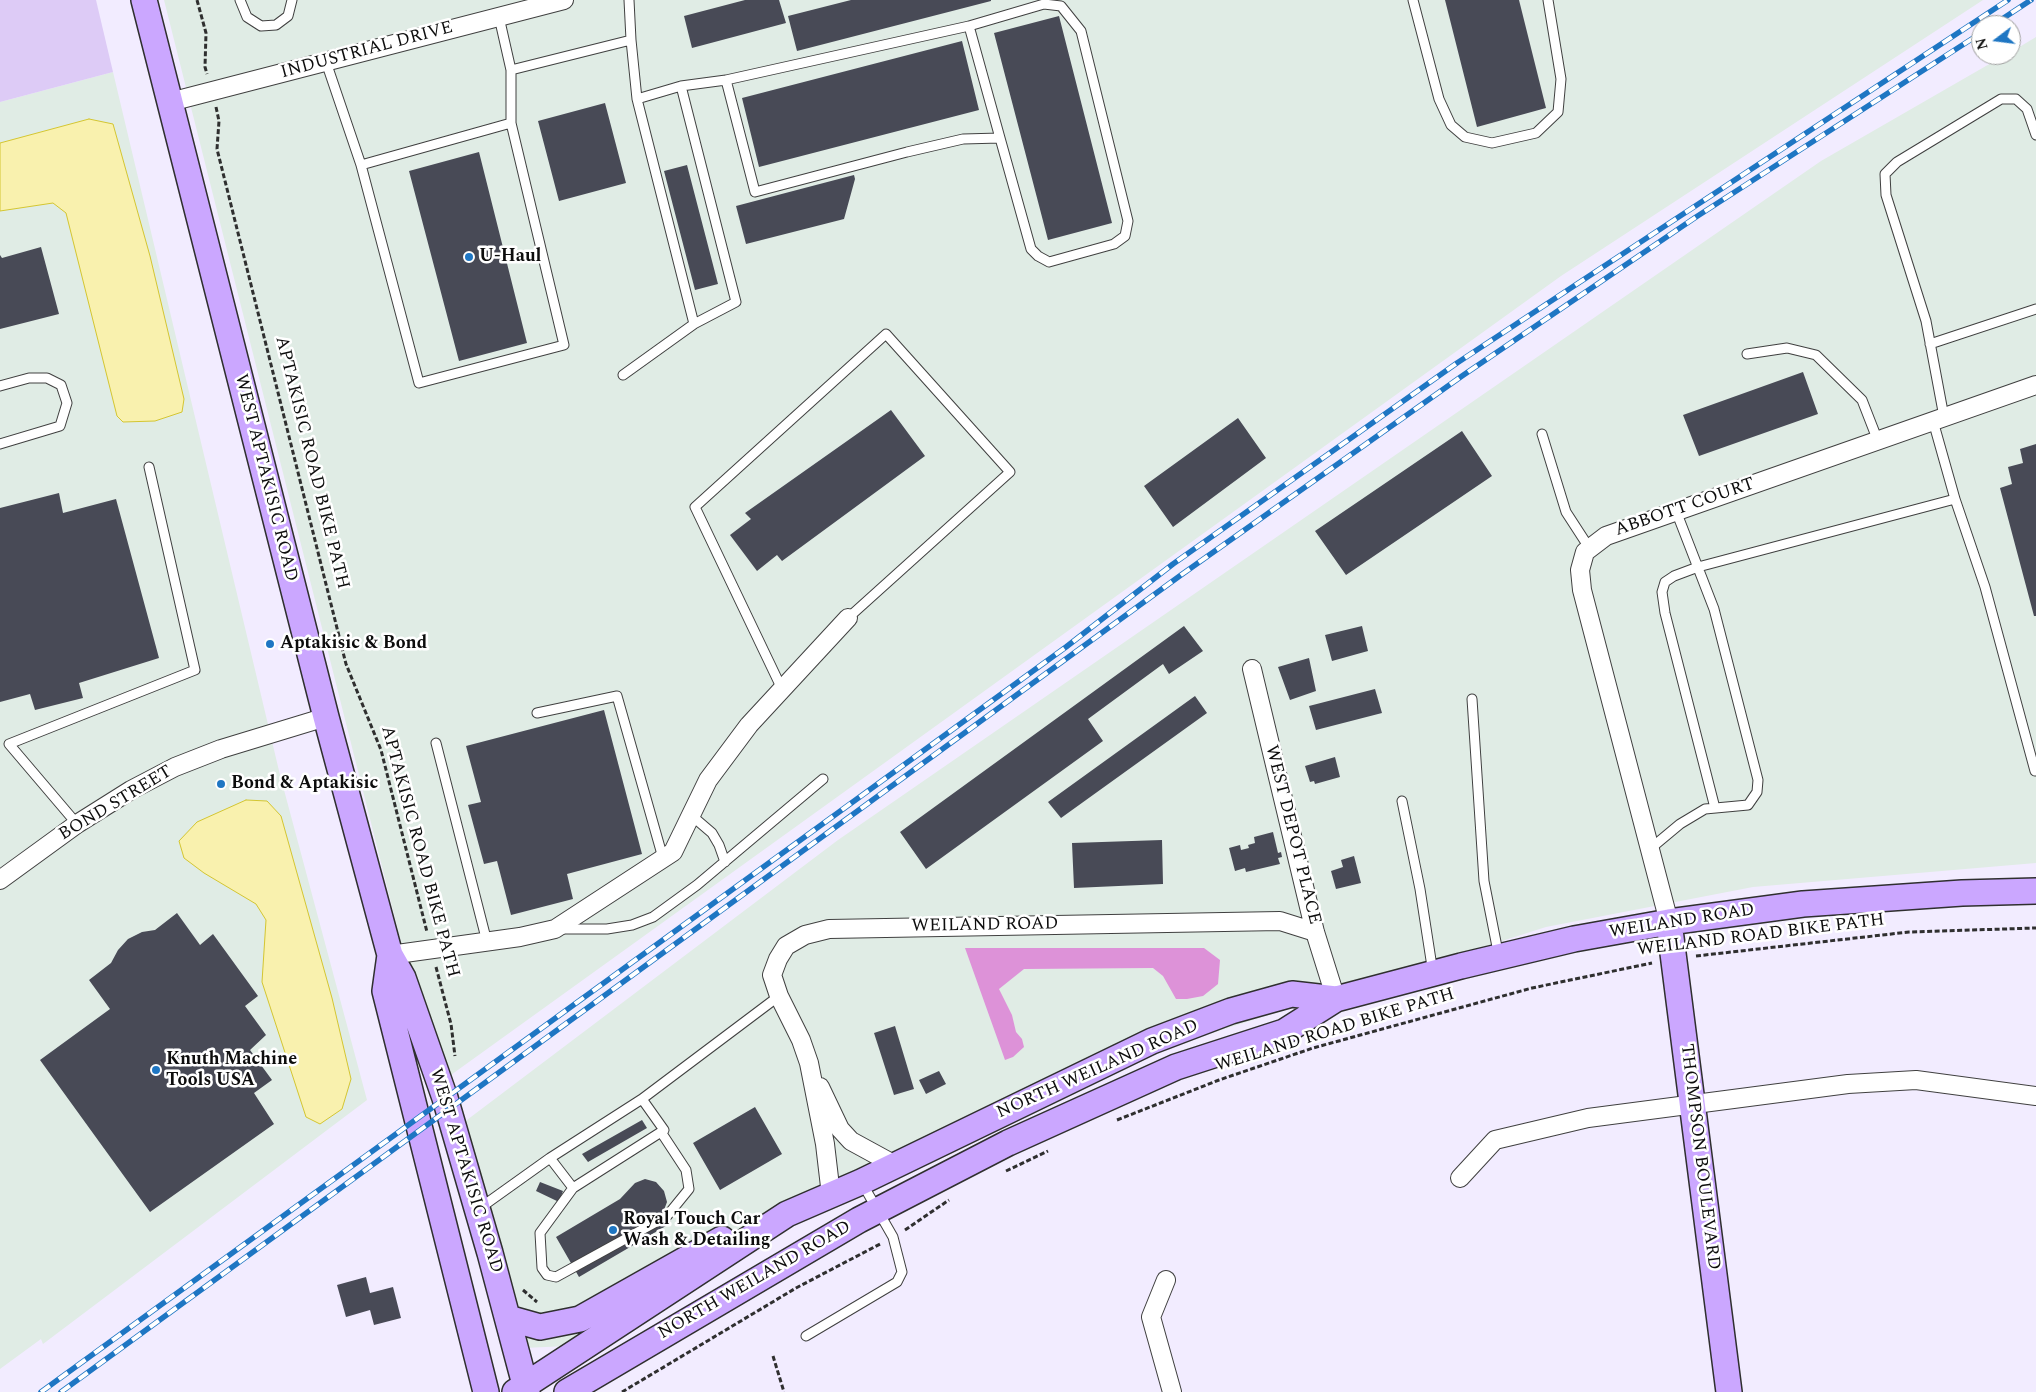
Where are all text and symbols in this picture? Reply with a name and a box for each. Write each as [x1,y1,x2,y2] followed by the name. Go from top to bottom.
[1971,15,2021,65] north arrow
[278,18,456,84] street label: INDUSTRIAL DRIVE
[1970,36,1994,52] text: N
[479,246,541,268] place label: U-Haul
[463,251,475,263] marker: U-Haul
[269,334,353,592] street label: APTAKISIC ROAD BIKE PATH
[229,372,301,584] street label: WEST APTAKISIC ROAD
[1612,474,1758,542] street label: ABBOTT COURT
[280,633,427,655] place label: Aptakisic & Bond
[264,638,276,650] marker: Aptakisic & Bond
[375,724,463,980] street label: APTAKISIC ROAD BIKE PATH
[1259,743,1325,927] street label: WEST DEPOT PLACE
[55,762,177,846] street label: BOND STREET
[231,773,378,795] place label: Bond & Aptakisic
[215,778,227,790] marker: Bond & Aptakisic
[1608,900,1756,944] street label: WEILAND ROAD
[1636,910,1886,962] street label: WEILAND ROAD BIKE PATH
[911,914,1059,938] street label: WEILAND ROAD
[1213,984,1457,1078] street label: WEILAND ROAD BIKE PATH
[994,1016,1202,1124] street label: NORTH WEILAND ROAD
[1674,1043,1724,1271] street label: THOMPSON BOULEVARD
[166,1049,297,1092] place label: Knuth Machine Tools USA
[150,1064,162,1076] marker: Knuth Machine Tools USA
[424,1066,506,1276] street label: WEST APTAKISIC ROAD
[623,1209,771,1252] place label: Royal Touch Car Wash & Detailing
[655,1217,855,1345] street label: NORTH WEILAND ROAD
[607,1224,619,1236] marker: Royal Touch Car Wash & Detailing

